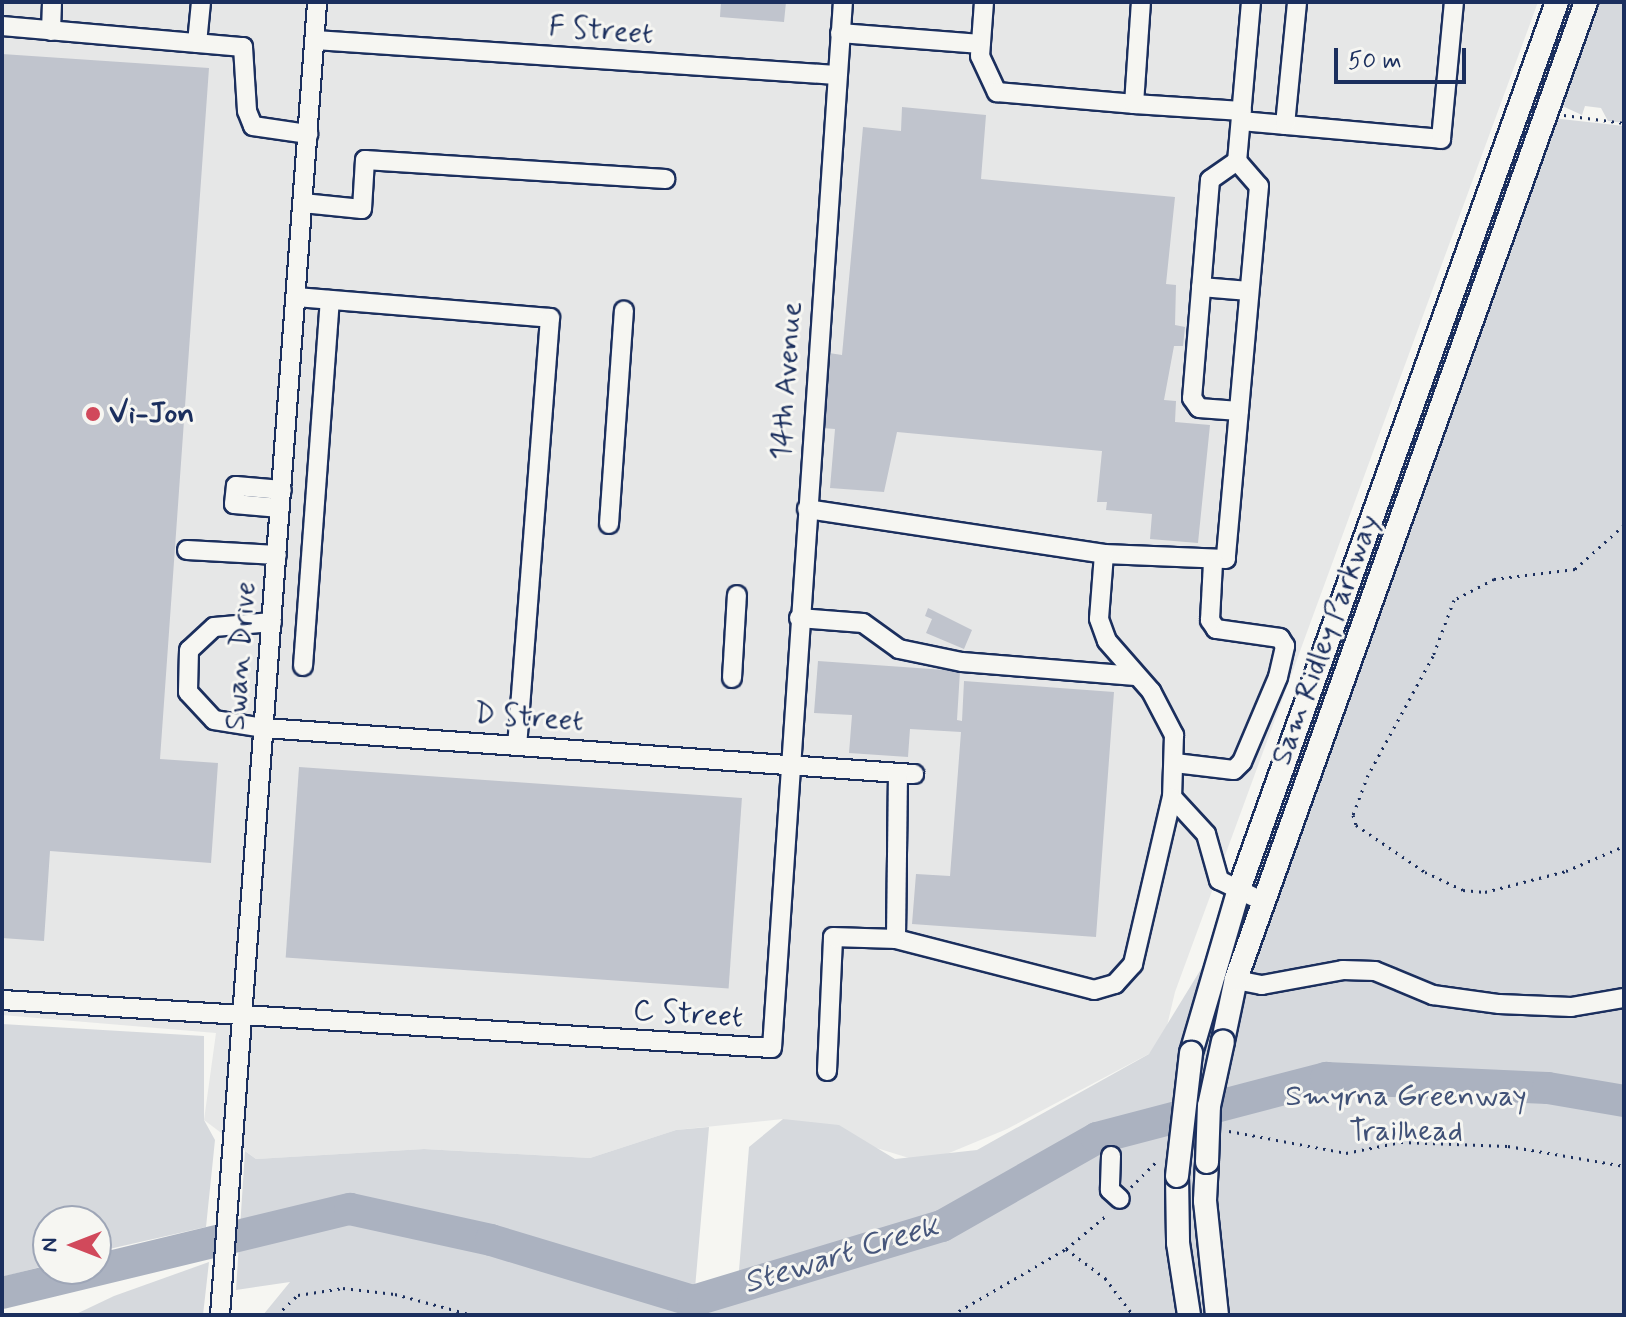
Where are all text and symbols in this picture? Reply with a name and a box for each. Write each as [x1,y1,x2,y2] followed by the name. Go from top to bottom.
[545,9,657,53] street label: F Street
[1338,32,1470,82] scale bar
[1348,46,1402,77] text: 50 m
[763,300,811,462] street label: 14th Avenue
[109,396,194,432] place label: Vi-Jon
[84,405,102,423] marker: Vi-Jon
[1264,511,1388,769] street label: Sam Ridley Parkway
[218,580,264,732] street label: Swan Drive
[471,696,587,740] street label: D Street
[629,993,747,1037] street label: C Street
[1282,1079,1530,1150] park label: Smyrna Greenway Trailhead
[32,1205,112,1285] north arrow
[740,1207,942,1303] water label: Stewart Creek
[36,1238,64,1252] text: N

